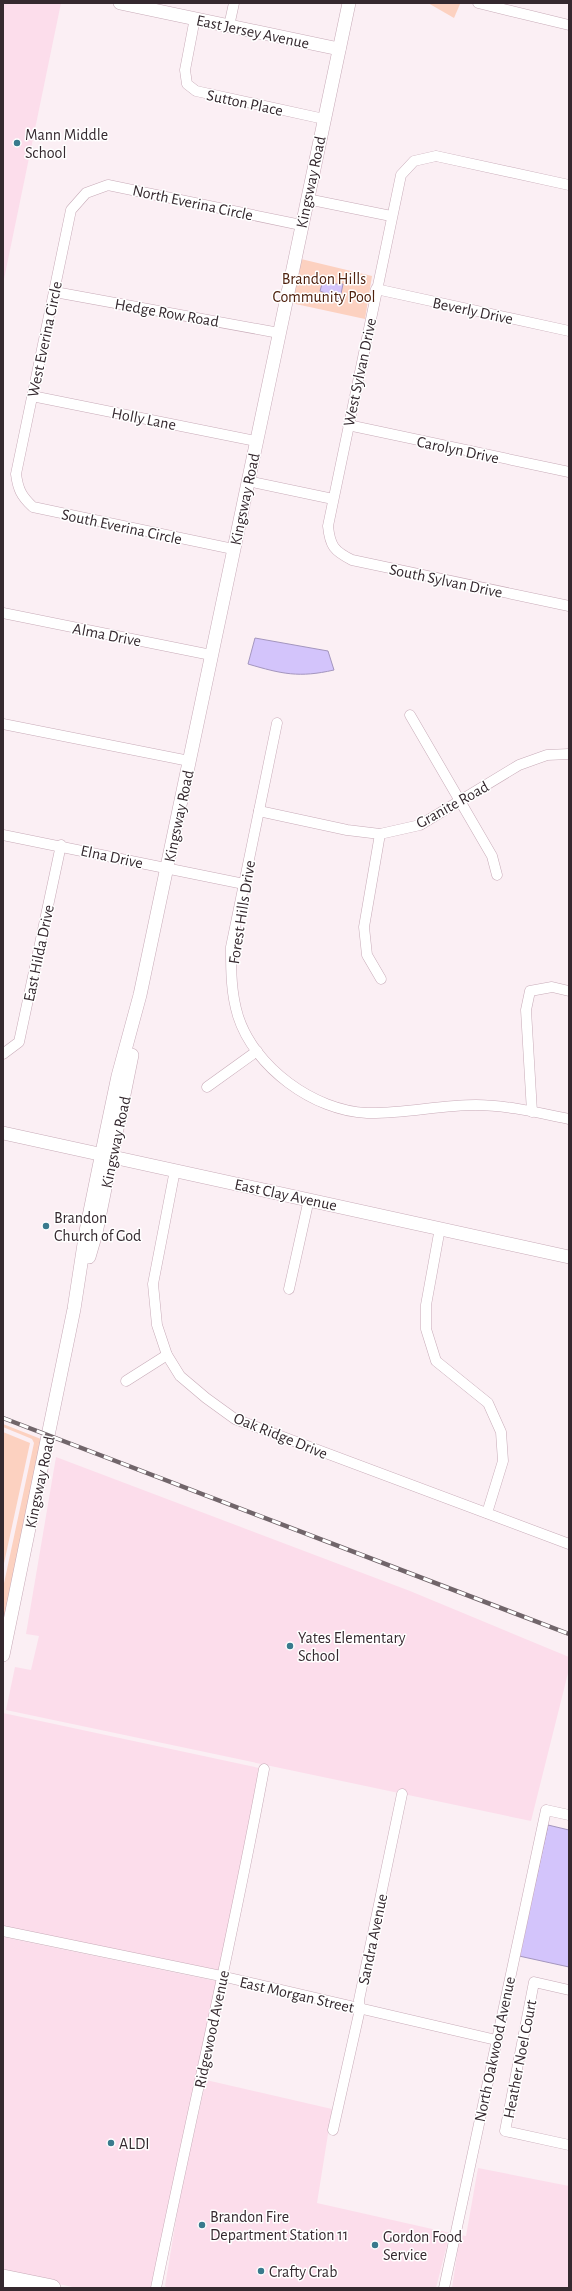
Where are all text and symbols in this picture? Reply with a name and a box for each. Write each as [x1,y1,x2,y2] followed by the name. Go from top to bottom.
[195,12,311,53] street label: East Jersey Avenue
[205,87,284,119] street label: Sutton Place
[25,127,108,161] place label: Mann Middle School
[293,135,330,230] street label: Kingsway Road
[12,138,22,148] marker: Mann Middle School
[131,182,255,224] street label: North Everina Circle
[272,271,376,306] park label: Brandon Hills Community Pool
[25,280,65,399] street label: West Everina Circle
[431,295,514,328] street label: Beverly Drive
[114,296,220,330] street label: Hedge Row Road
[341,316,380,428] street label: West Sylvan Drive
[110,405,177,434] street label: Holly Lane
[415,433,500,467] street label: Carolyn Drive
[227,452,264,547] street label: Kingsway Road
[60,506,183,548] street label: South Everina Circle
[388,561,504,602] street label: South Sylvan Drive
[71,621,142,649] street label: Alma Drive
[161,769,198,864] street label: Kingsway Road
[413,778,492,831] street label: Granite Road
[79,843,144,871] street label: Elna Drive
[226,859,258,965] street label: Forest Hills Drive
[21,903,57,1003] street label: East Hilda Drive
[98,1095,135,1190] street label: Kingsway Road
[233,1176,338,1215] street label: East Clay Avenue
[54,1210,141,1244] place label: Brandon Church of God
[41,1221,51,1231] marker: Brandon Church of God
[231,1410,330,1462] street label: Oak Ridge Drive
[22,1435,59,1530] street label: Kingsway Road
[298,1630,406,1664] place label: Yates Elementary School
[285,1641,295,1651] marker: Yates Elementary School
[356,1892,390,1986] street label: Sandra Avenue
[192,1969,232,2090] street label: Ridgewood Avenue
[238,1974,356,2016] street label: East Morgan Street
[472,1975,518,2123] street label: North Oakwood Avenue
[501,1998,539,2120] street label: Heather Noel Court
[119,2136,150,2152] place label: ALDI
[106,2138,116,2148] marker: ALDI
[210,2209,348,2243] place label: Brandon Fire Department Station 11
[197,2220,207,2230] marker: Brandon Fire Department Station 11
[383,2229,462,2263] place label: Gordon Food Service
[370,2240,380,2250] marker: Gordon Food Service
[269,2264,337,2281] place label: Crafty Crab
[256,2266,266,2276] marker: Crafty Crab

